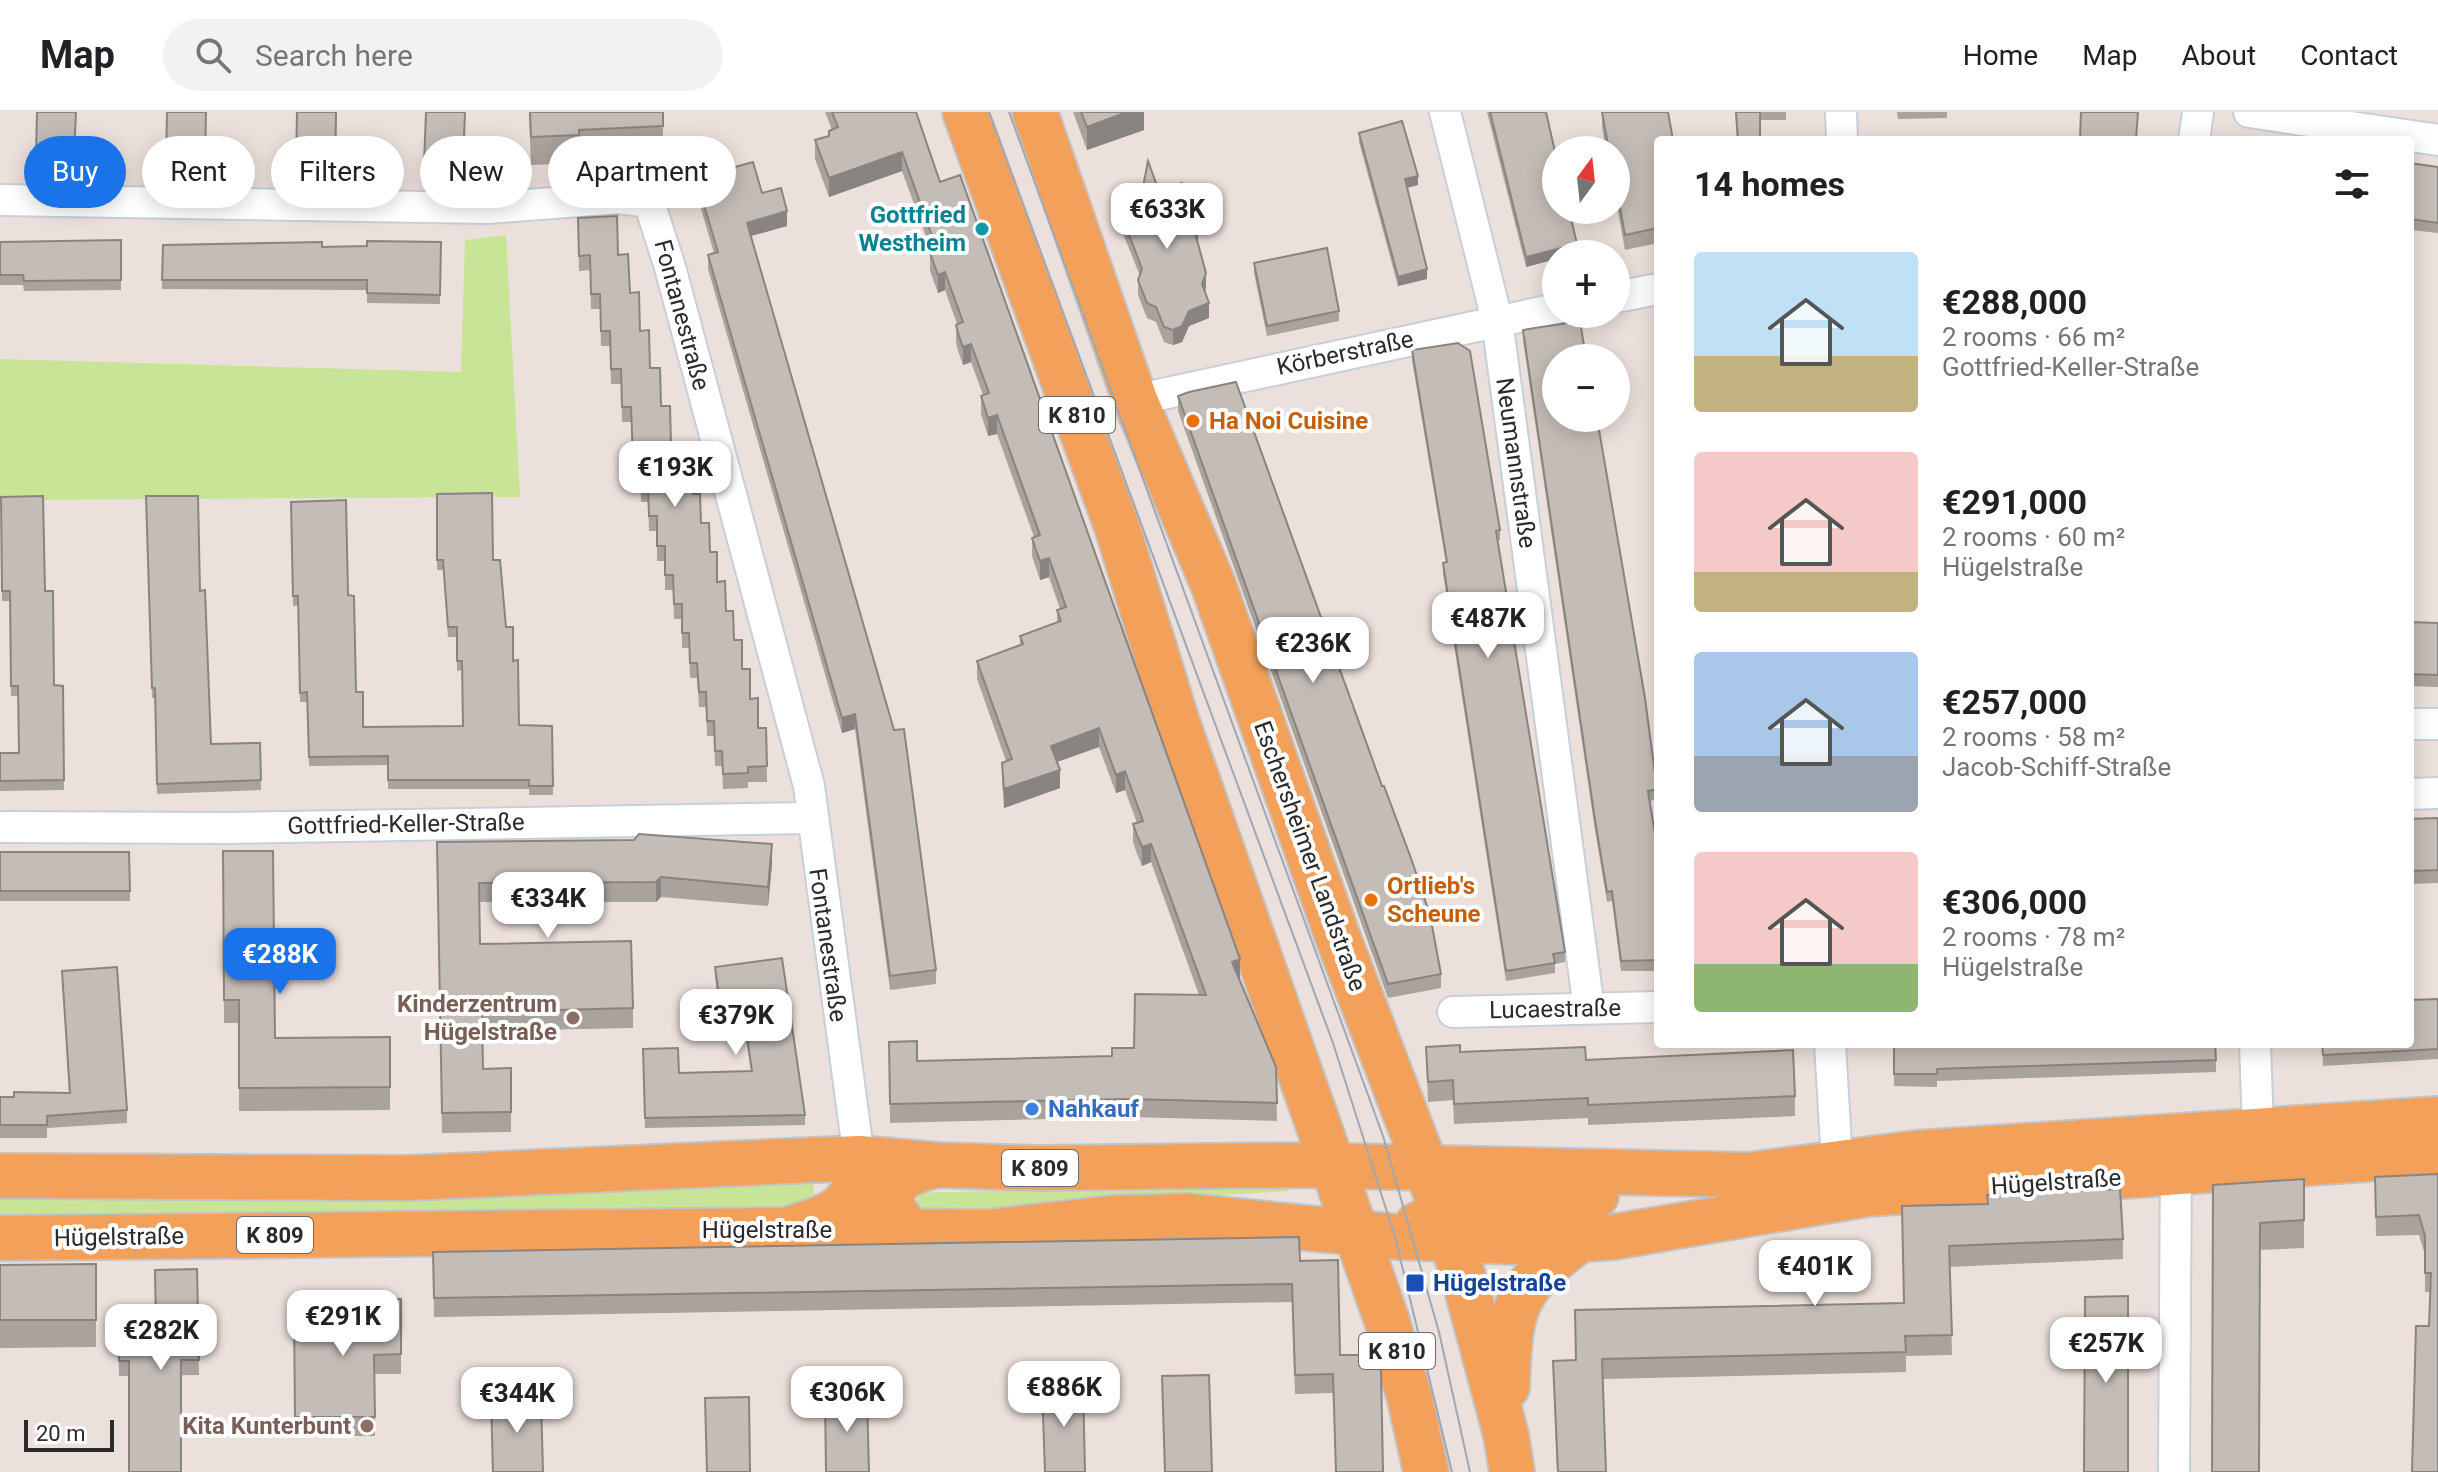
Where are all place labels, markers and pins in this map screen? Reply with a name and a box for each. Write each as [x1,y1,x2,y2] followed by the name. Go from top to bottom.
[1111,183,1223,251] pin: €633K
[858,201,966,257] place label: Gottfried Westheim
[973,220,991,238] marker: Gottfried Westheim
[1209,407,1368,435] place label: Ha Noi Cuisine
[1184,412,1202,430] marker: Ha Noi Cuisine
[619,441,731,509] pin: €193K
[1432,592,1544,660] pin: €487K
[1257,617,1369,685] pin: €236K
[492,872,604,940] pin: €334K
[1387,872,1481,928] place label: Ortlieb's Scheune
[1362,891,1380,909] marker: Ortlieb's Scheune
[224,928,336,996] pin: €288K
[680,989,792,1057] pin: €379K
[397,990,557,1046] place label: Kinderzentrum Hügelstraße
[564,1009,582,1027] marker: Kinderzentrum Hügelstraße
[1048,1095,1139,1123] place label: Nahkauf
[1023,1100,1041,1118] marker: Nahkauf
[1759,1240,1871,1308] pin: €401K
[1433,1269,1566,1297] place label: Hügelstraße
[1404,1272,1426,1294] marker: Hügelstraße
[287,1290,399,1358] pin: €291K
[105,1304,217,1372] pin: €282K
[2050,1317,2162,1385] pin: €257K
[1008,1361,1120,1429] pin: €886K
[791,1366,903,1434] pin: €306K
[461,1367,573,1435] pin: €344K
[182,1412,351,1440] place label: Kita Kunterbunt
[358,1417,376,1435] marker: Kita Kunterbunt

